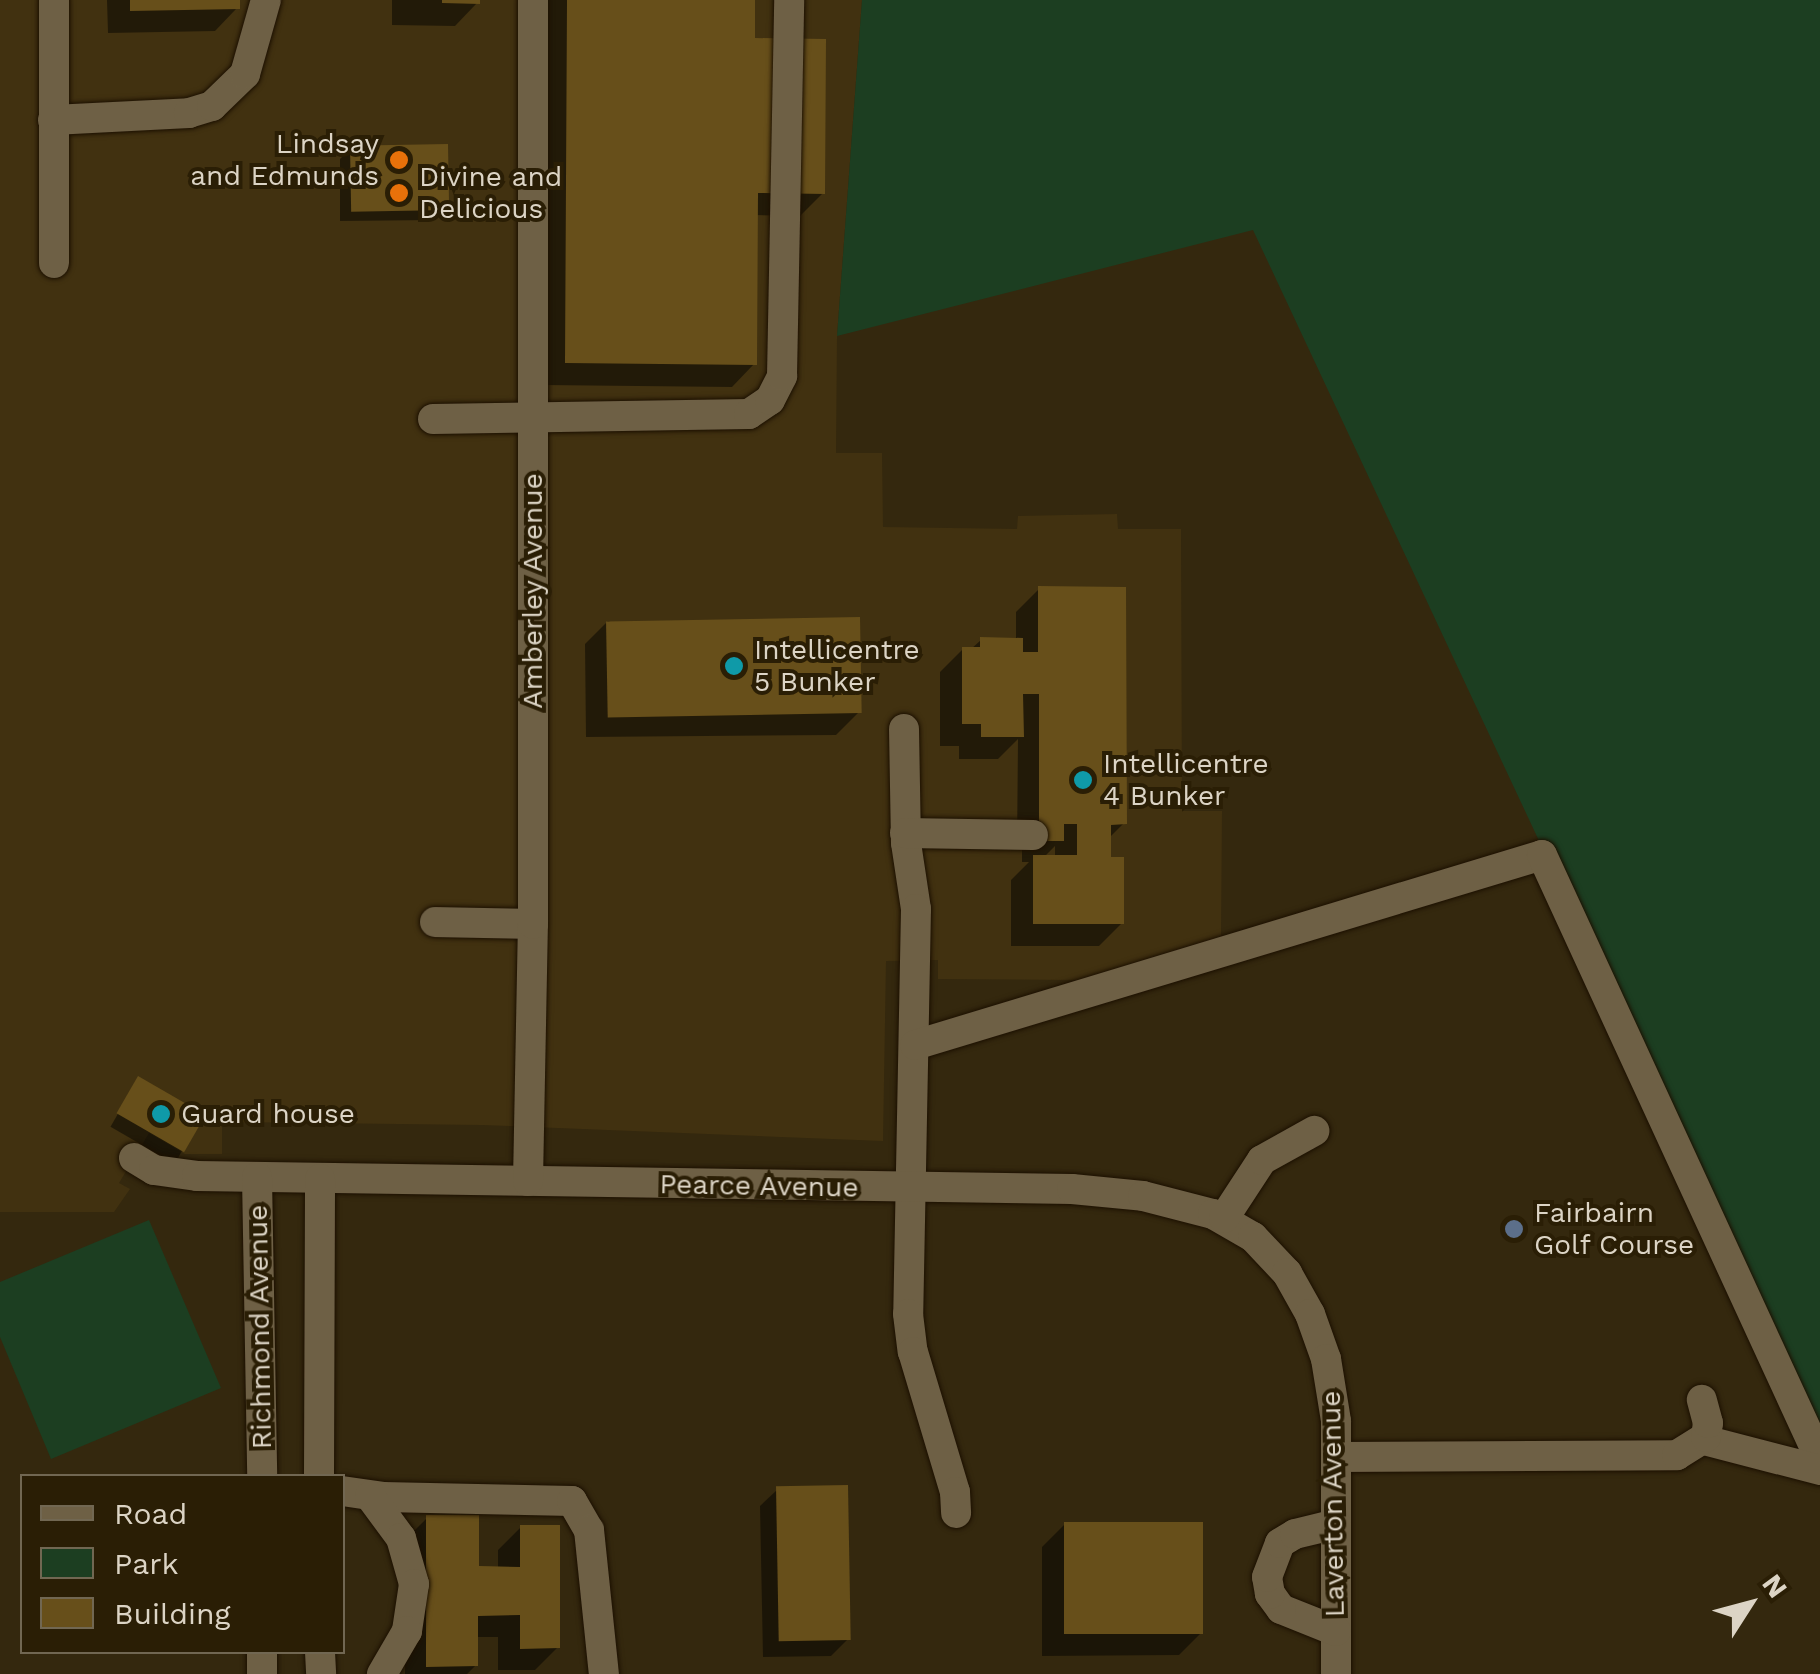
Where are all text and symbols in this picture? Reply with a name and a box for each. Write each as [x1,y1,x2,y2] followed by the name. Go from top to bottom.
[190,127,379,193] place label: Lindsay and Edmunds
[388,149,410,171] marker: Lindsay and Edmunds
[419,160,562,226] place label: Divine and Delicious
[388,182,410,204] marker: Divine and Delicious
[516,472,550,710] street label: Amberley Avenue
[754,633,920,699] place label: Intellicentre 5 Bunker
[723,655,745,677] marker: Intellicentre 5 Bunker
[1103,747,1269,813] place label: Intellicentre 4 Bunker
[1072,769,1094,791] marker: Intellicentre 4 Bunker
[181,1097,355,1131] place label: Guard house
[150,1103,172,1125] marker: Guard house
[659,1167,859,1205] street label: Pearce Avenue
[1534,1196,1695,1262] place label: Fairbairn Golf Course
[241,1204,279,1450] street label: Richmond Avenue
[1503,1218,1525,1240] marker: Fairbairn Golf Course
[1314,1390,1352,1618] street label: Laverton Avenue
[20,1474,345,1654] legend
[114,1496,187,1531] text: Road
[114,1546,179,1581] text: Park
[1700,1554,1800,1654] north arrow
[1755,1568,1794,1604] text: N
[114,1596,231,1631] text: Building

